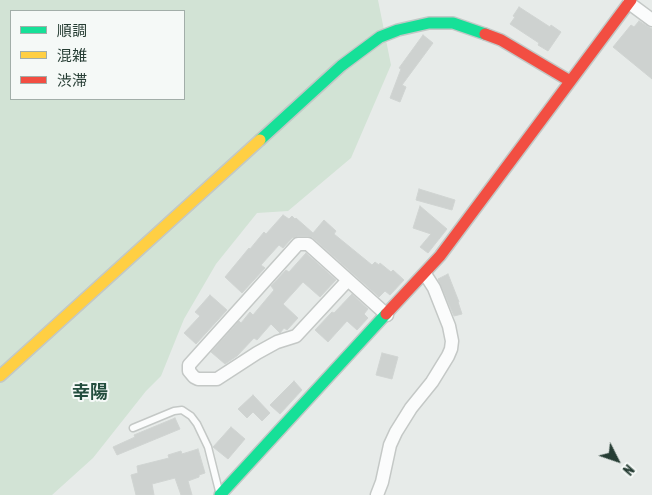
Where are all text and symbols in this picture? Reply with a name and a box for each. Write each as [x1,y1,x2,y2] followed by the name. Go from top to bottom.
[10,10,185,100] legend
[57,22,87,39] text: 順調
[57,47,87,64] text: 混雑
[57,72,87,89] text: 渋滞
[72,381,108,403] district label: 幸陽
[592,435,642,485] north arrow
[620,461,637,478] text: N

